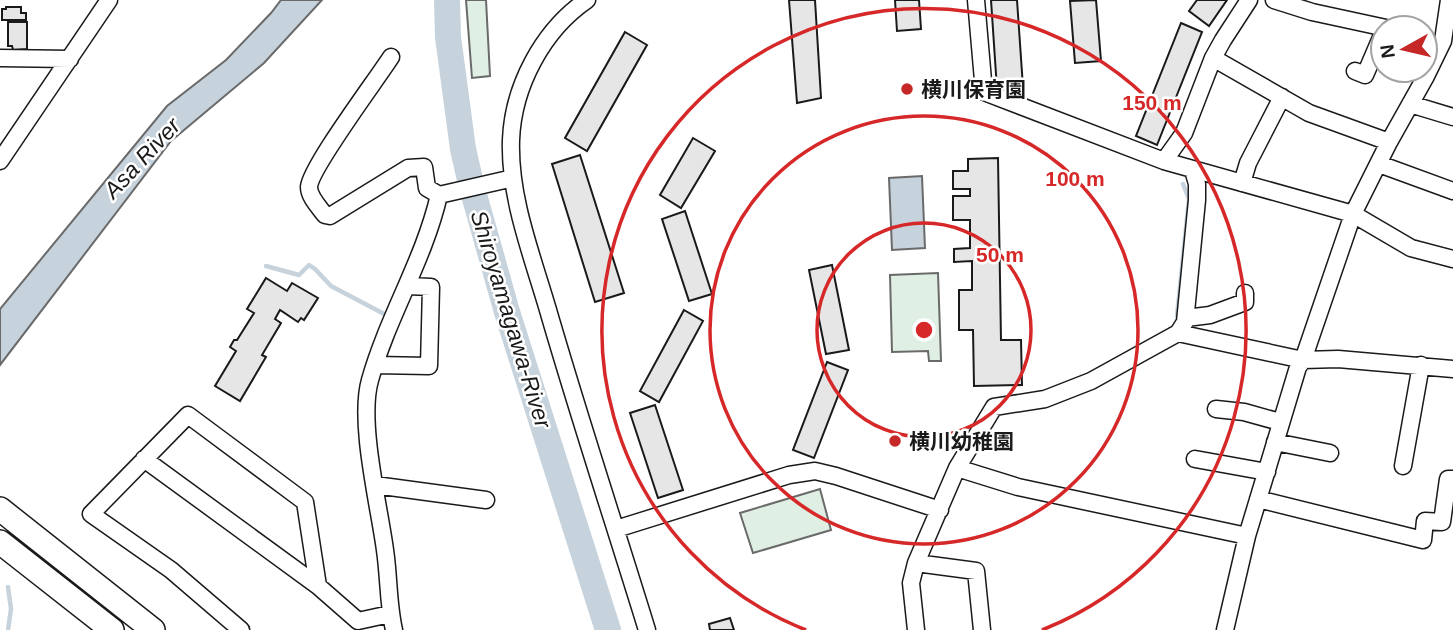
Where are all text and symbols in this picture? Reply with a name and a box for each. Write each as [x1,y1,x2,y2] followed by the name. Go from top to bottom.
[1369,14,1439,84] north arrow
[1376,43,1399,60] text: N
[921,78,1026,101] place label: 横川保育園
[899,81,915,97] marker: 横川保育園
[1122,91,1182,114] text: 150 m
[97,112,186,205] water label: Asa River
[1045,167,1105,190] text: 100 m
[465,207,557,432] water label: Shiroyamagawa-River
[976,243,1024,266] text: 50 m
[912,318,936,342] centre of rings
[909,430,1014,453] place label: 横川幼稚園
[887,433,903,449] marker: 横川幼稚園

